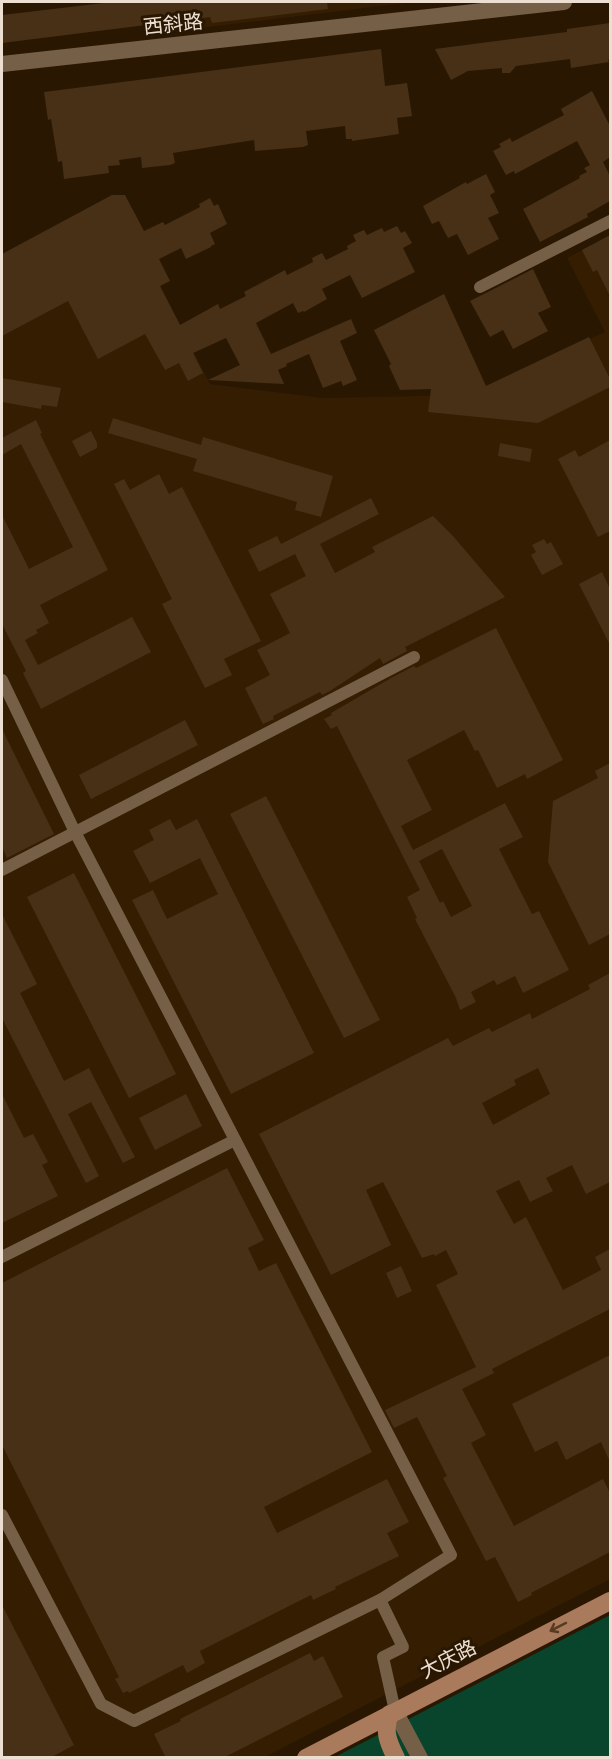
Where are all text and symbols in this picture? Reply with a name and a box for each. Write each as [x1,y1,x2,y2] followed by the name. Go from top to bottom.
[142,8,204,38] street label: 西斜路
[550,1622,568,1634] one-way arrow
[415,1634,480,1682] street label: 大庆路

